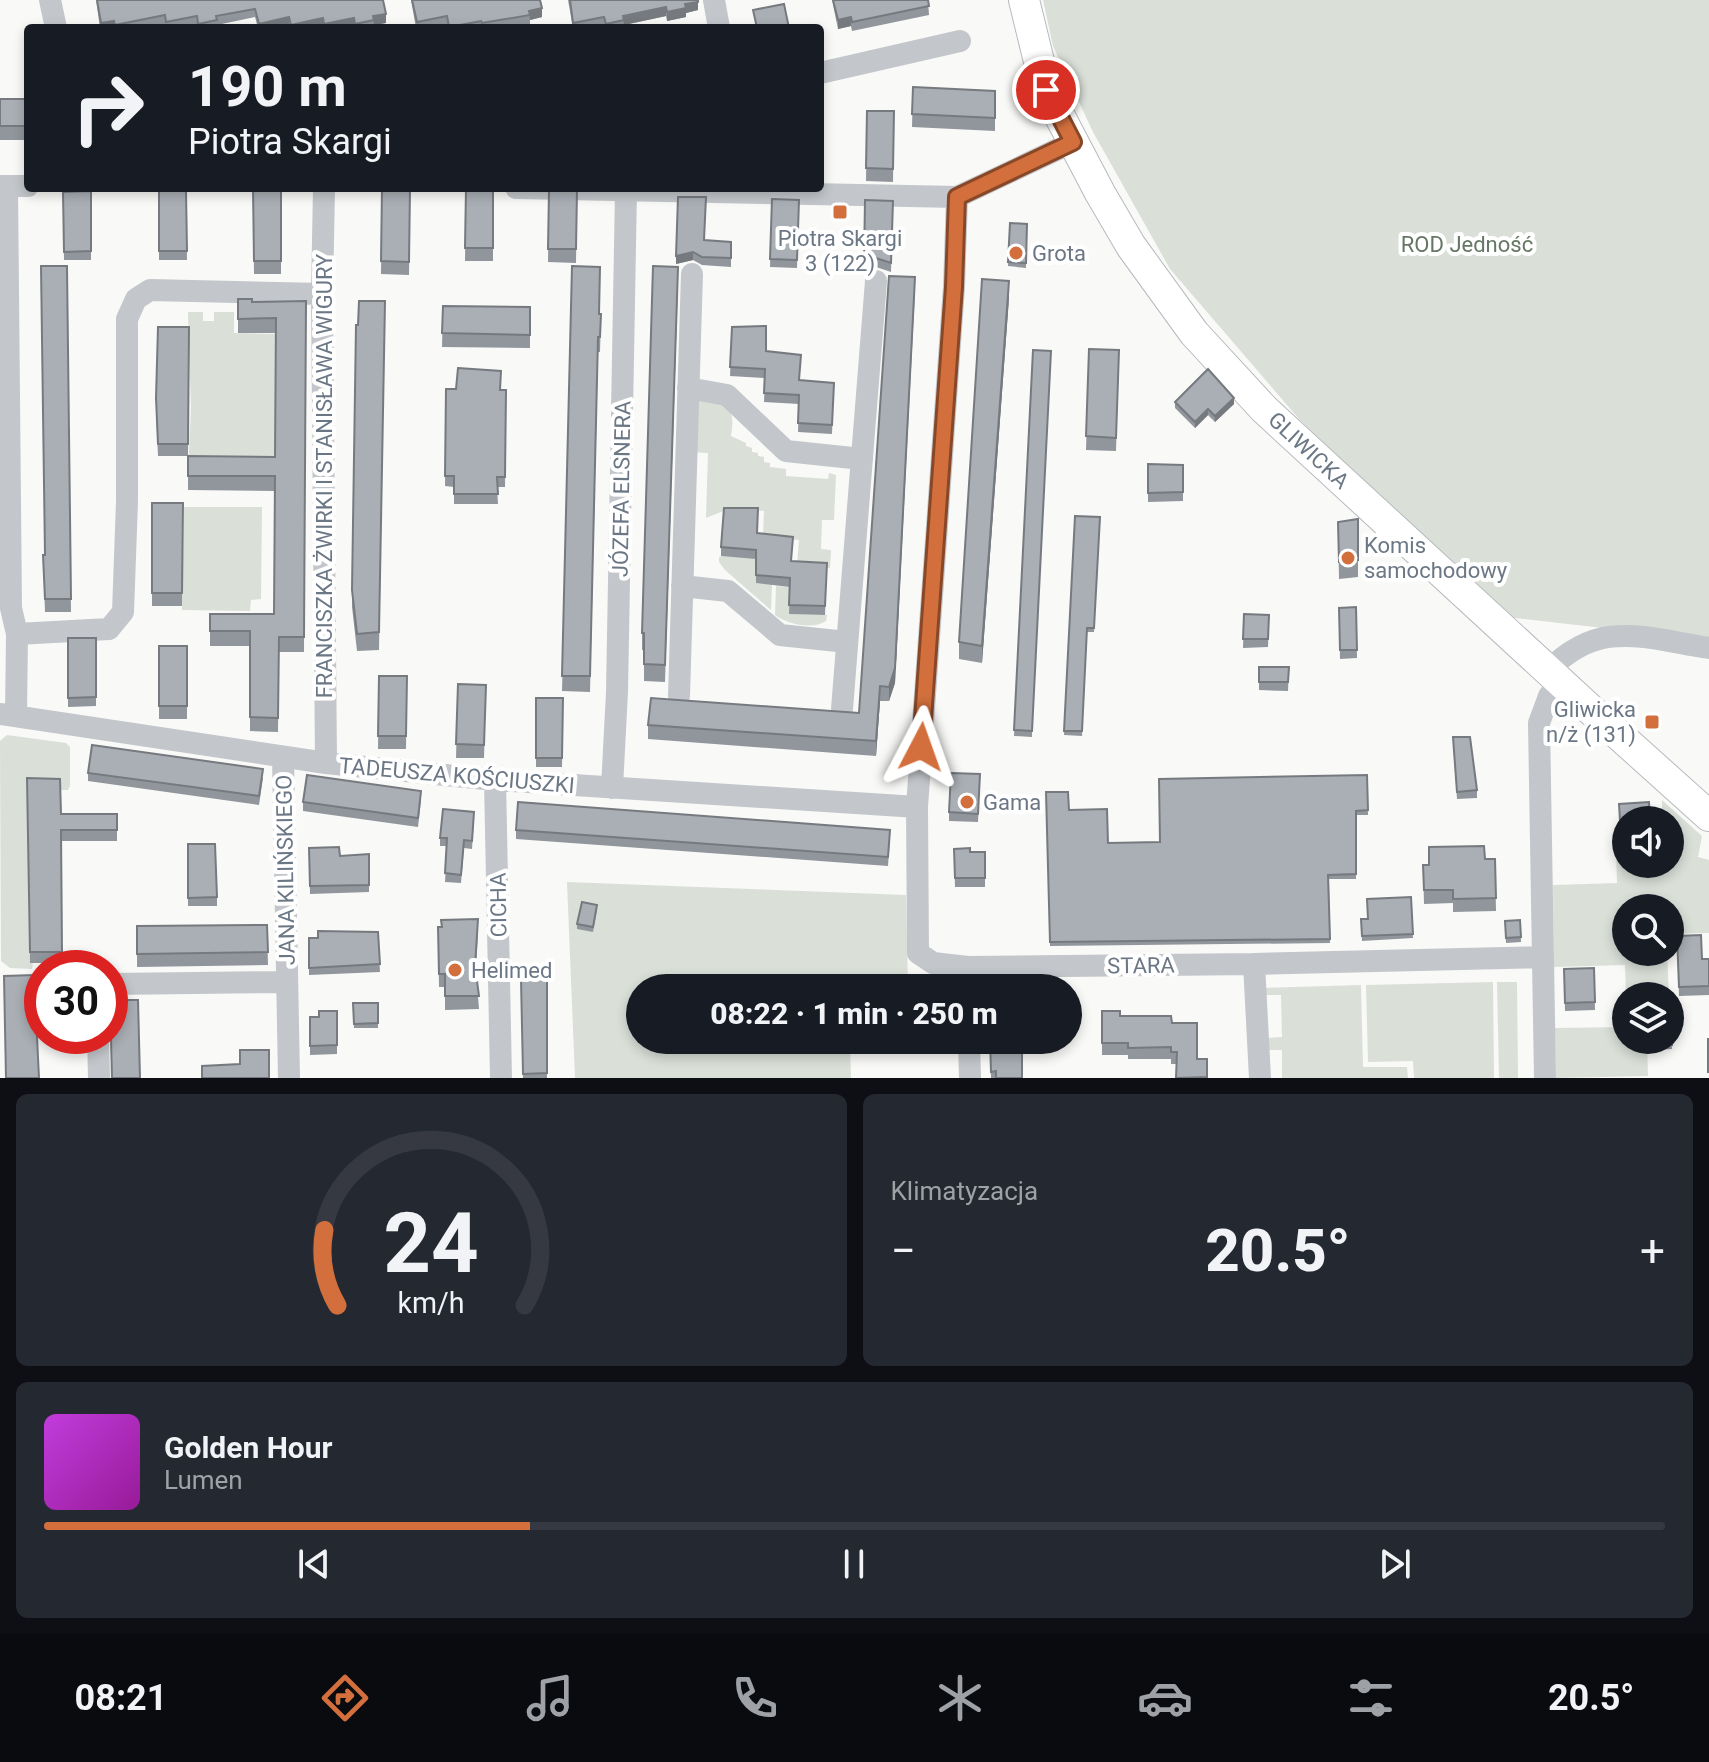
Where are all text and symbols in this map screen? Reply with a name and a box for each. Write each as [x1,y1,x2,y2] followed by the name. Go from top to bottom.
[188,54,347,120] text: 190 m
[56,56,160,160] icon: right
[1012,56,1080,124] pin
[1024,68,1068,112] icon: arrive
[188,121,392,163] text: Piotra Skargi
[831,203,849,221] marker: Piotra Skargi 3 (122)
[778,226,902,277] place label: Piotra Skargi 3 (122)
[1401,232,1533,257] park label: ROD Jedność
[1032,241,1086,266] place label: Grota
[1007,244,1025,262] marker: Grota
[312,253,337,698] street label: FRANCISZKA ŻWIRKI I STANISŁAWA WIGURY
[606,400,636,577] street label: JÓZEFA ELSNERA
[1263,407,1355,494] street label: GLIWICKA
[1364,533,1508,583] place label: Komis samochodowy
[1339,549,1357,567] marker: Komis samochodowy
[1546,697,1636,748] place label: Gliwicka n/ż (131)
[879,705,963,789] position arrow
[1643,713,1661,731] marker: Gliwicka n/ż (131)
[338,752,576,798] street label: TADEUSZA KOŚCIUSZKI
[271,774,300,966] street label: JANA KILIŃSKIEGO
[983,790,1041,815] place label: Gama
[958,793,976,811] marker: Gama
[1612,806,1684,1054] map controls
[1612,806,1684,878] button: sound
[485,872,512,938] street label: CICHA
[1612,894,1684,966] button: search
[24,950,128,1054] speed limit sign: 30
[1107,952,1176,979] street label: STARA
[471,958,552,983] place label: Helimed
[446,961,464,979] marker: Helimed
[1612,982,1684,1054] button: layers
[710,996,998,1031] text: 08:22 · 1 min · 250 m
[891,1176,1038,1206] text: Klimatyzacja
[384,1195,479,1292] text: 24
[1205,1215,1350,1286] text: 20.5°
[891,1225,916,1277] text: −
[1640,1225,1665,1277] text: +
[398,1286,465,1320] text: km/h
[164,1430,333,1465] text: Golden Hour
[164,1465,243,1495] text: Lumen
[292,1542,336,1586] icon: previous
[832,1542,876,1586] icon: pause
[1373,1542,1417,1586] icon: next
[317,1670,373,1726] icon: directions
[522,1670,578,1726] icon: music
[727,1670,783,1726] icon: phone
[932,1670,988,1726] icon: climate
[1137,1670,1193,1726] icon: car
[1343,1670,1399,1726] icon: filters
[75,1677,167,1719] text: 08:21
[1548,1677,1634,1719] text: 20.5°

